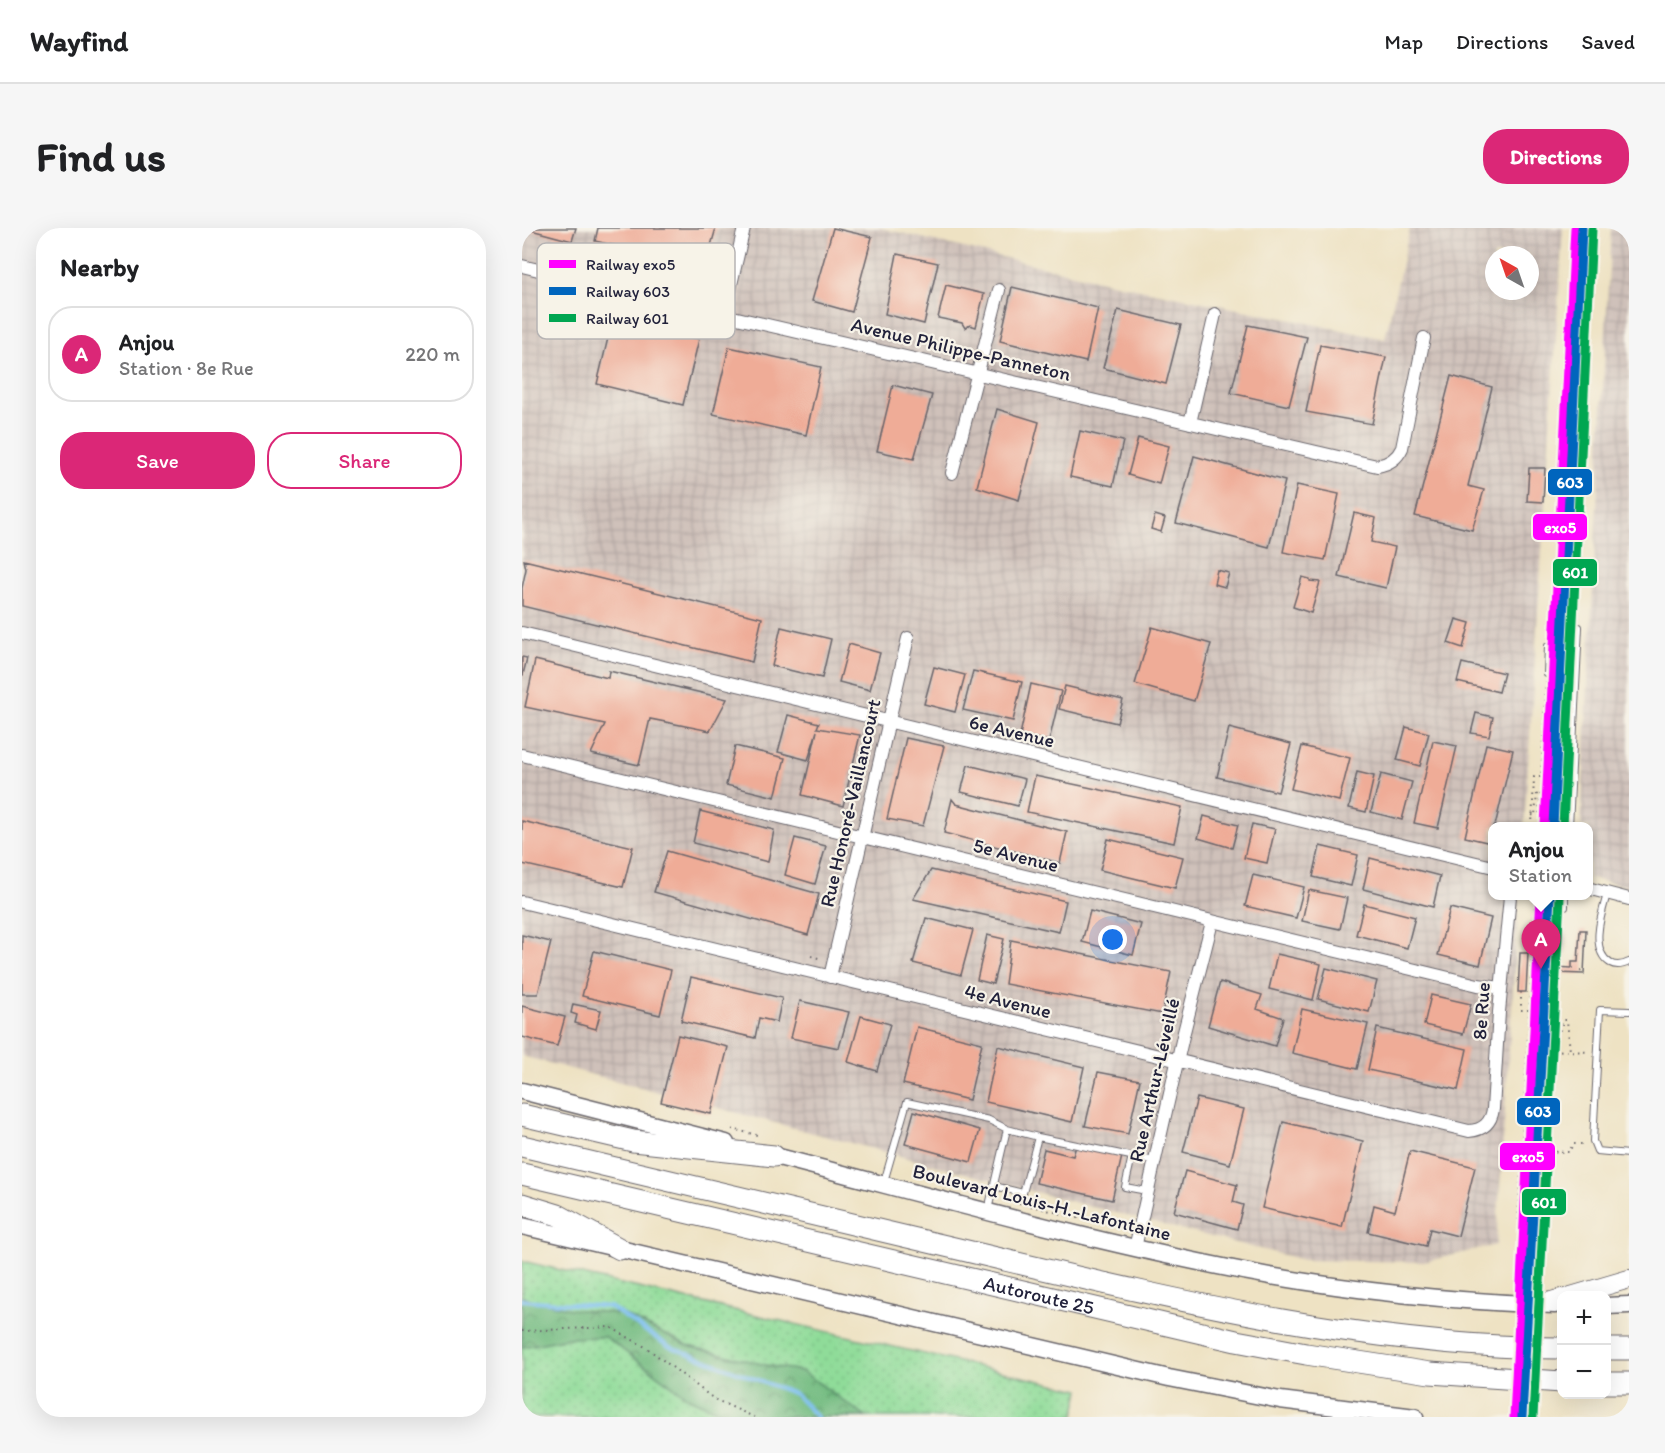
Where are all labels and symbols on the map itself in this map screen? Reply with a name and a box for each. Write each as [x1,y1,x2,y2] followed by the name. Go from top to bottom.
[537,243,735,339] legend
[1485,246,1539,300] north arrow
[586,255,675,274] text: Railway exo5
[586,282,670,301] text: Railway 603
[586,309,669,328] text: Railway 601
[849,312,1073,386] street label: Avenue Philippe-Panneton
[1547,468,1593,496] line badge: 603
[1556,473,1584,492] text: 603
[1532,513,1588,541] line badge: exo5
[1544,518,1577,537] text: exo5
[1552,558,1598,587] line badge: 601
[1562,563,1588,582] text: 601
[814,696,886,909] street label: Rue Honoré-Vaillancourt
[967,709,1057,753] street label: 6e Avenue
[971,833,1061,877] street label: 5e Avenue
[1522,920,1560,969] pin: A
[1098,925,1127,954] your location
[962,979,1054,1023] street label: 4e Avenue
[1467,981,1495,1041] street label: 8e Rue
[1123,996,1185,1164] street label: Rue Arthur-Léveillé
[1516,1097,1561,1126] line badge: 603
[1524,1102,1552,1121] text: 603
[1499,1142,1556,1171] line badge: exo5
[1512,1147,1545,1166] text: exo5
[910,1158,1174,1246] street label: Boulevard Louis-H.-Lafontaine
[1521,1188,1567,1216] line badge: 601
[1531,1193,1557,1212] text: 601
[981,1270,1097,1319] street label: Autoroute 25

